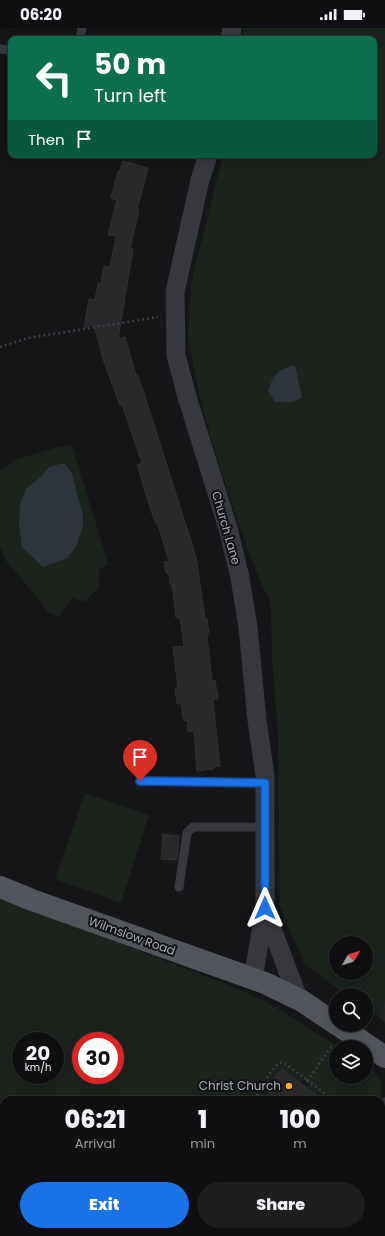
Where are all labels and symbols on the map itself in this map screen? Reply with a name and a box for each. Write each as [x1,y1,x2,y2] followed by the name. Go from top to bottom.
[208,489,245,567] street label: Church Lane
[123,740,157,781] pin
[244,887,286,929] position arrow
[86,912,178,959] street label: Wilmslow Road
[329,936,373,980] north arrow
[72,1032,124,1084] speed limit sign: 30
[199,1077,281,1094] place label: Christ Church
[284,1081,294,1091] marker: Christ Church

